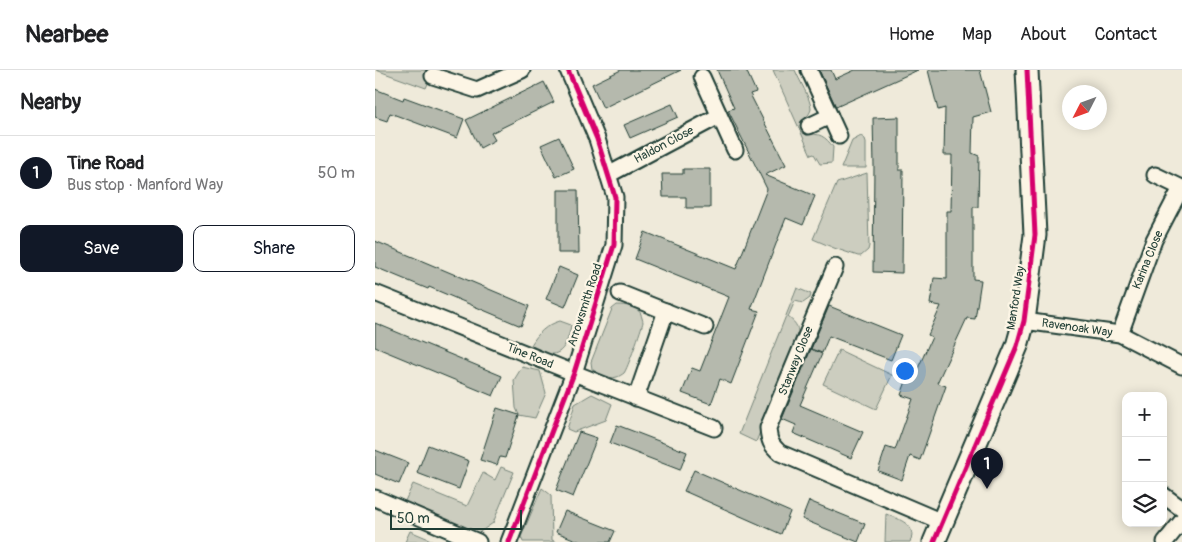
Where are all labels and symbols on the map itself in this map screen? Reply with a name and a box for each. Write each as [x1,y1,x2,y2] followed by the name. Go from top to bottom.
[1062,85,1107,130] north arrow
[632,123,696,167] street label: Haldon Close
[1129,228,1167,292] street label: Karina Close
[564,261,606,349] street label: Arrowsmith Road
[1004,265,1028,331] street label: Manford Way
[1041,316,1113,340] street label: Ravenoak Way
[775,324,817,398] street label: Stanway Close
[505,340,556,372] street label: Tine Road
[892,358,918,384] your location
[971,448,1003,489] pin: 1
[390,507,523,530] scale bar

